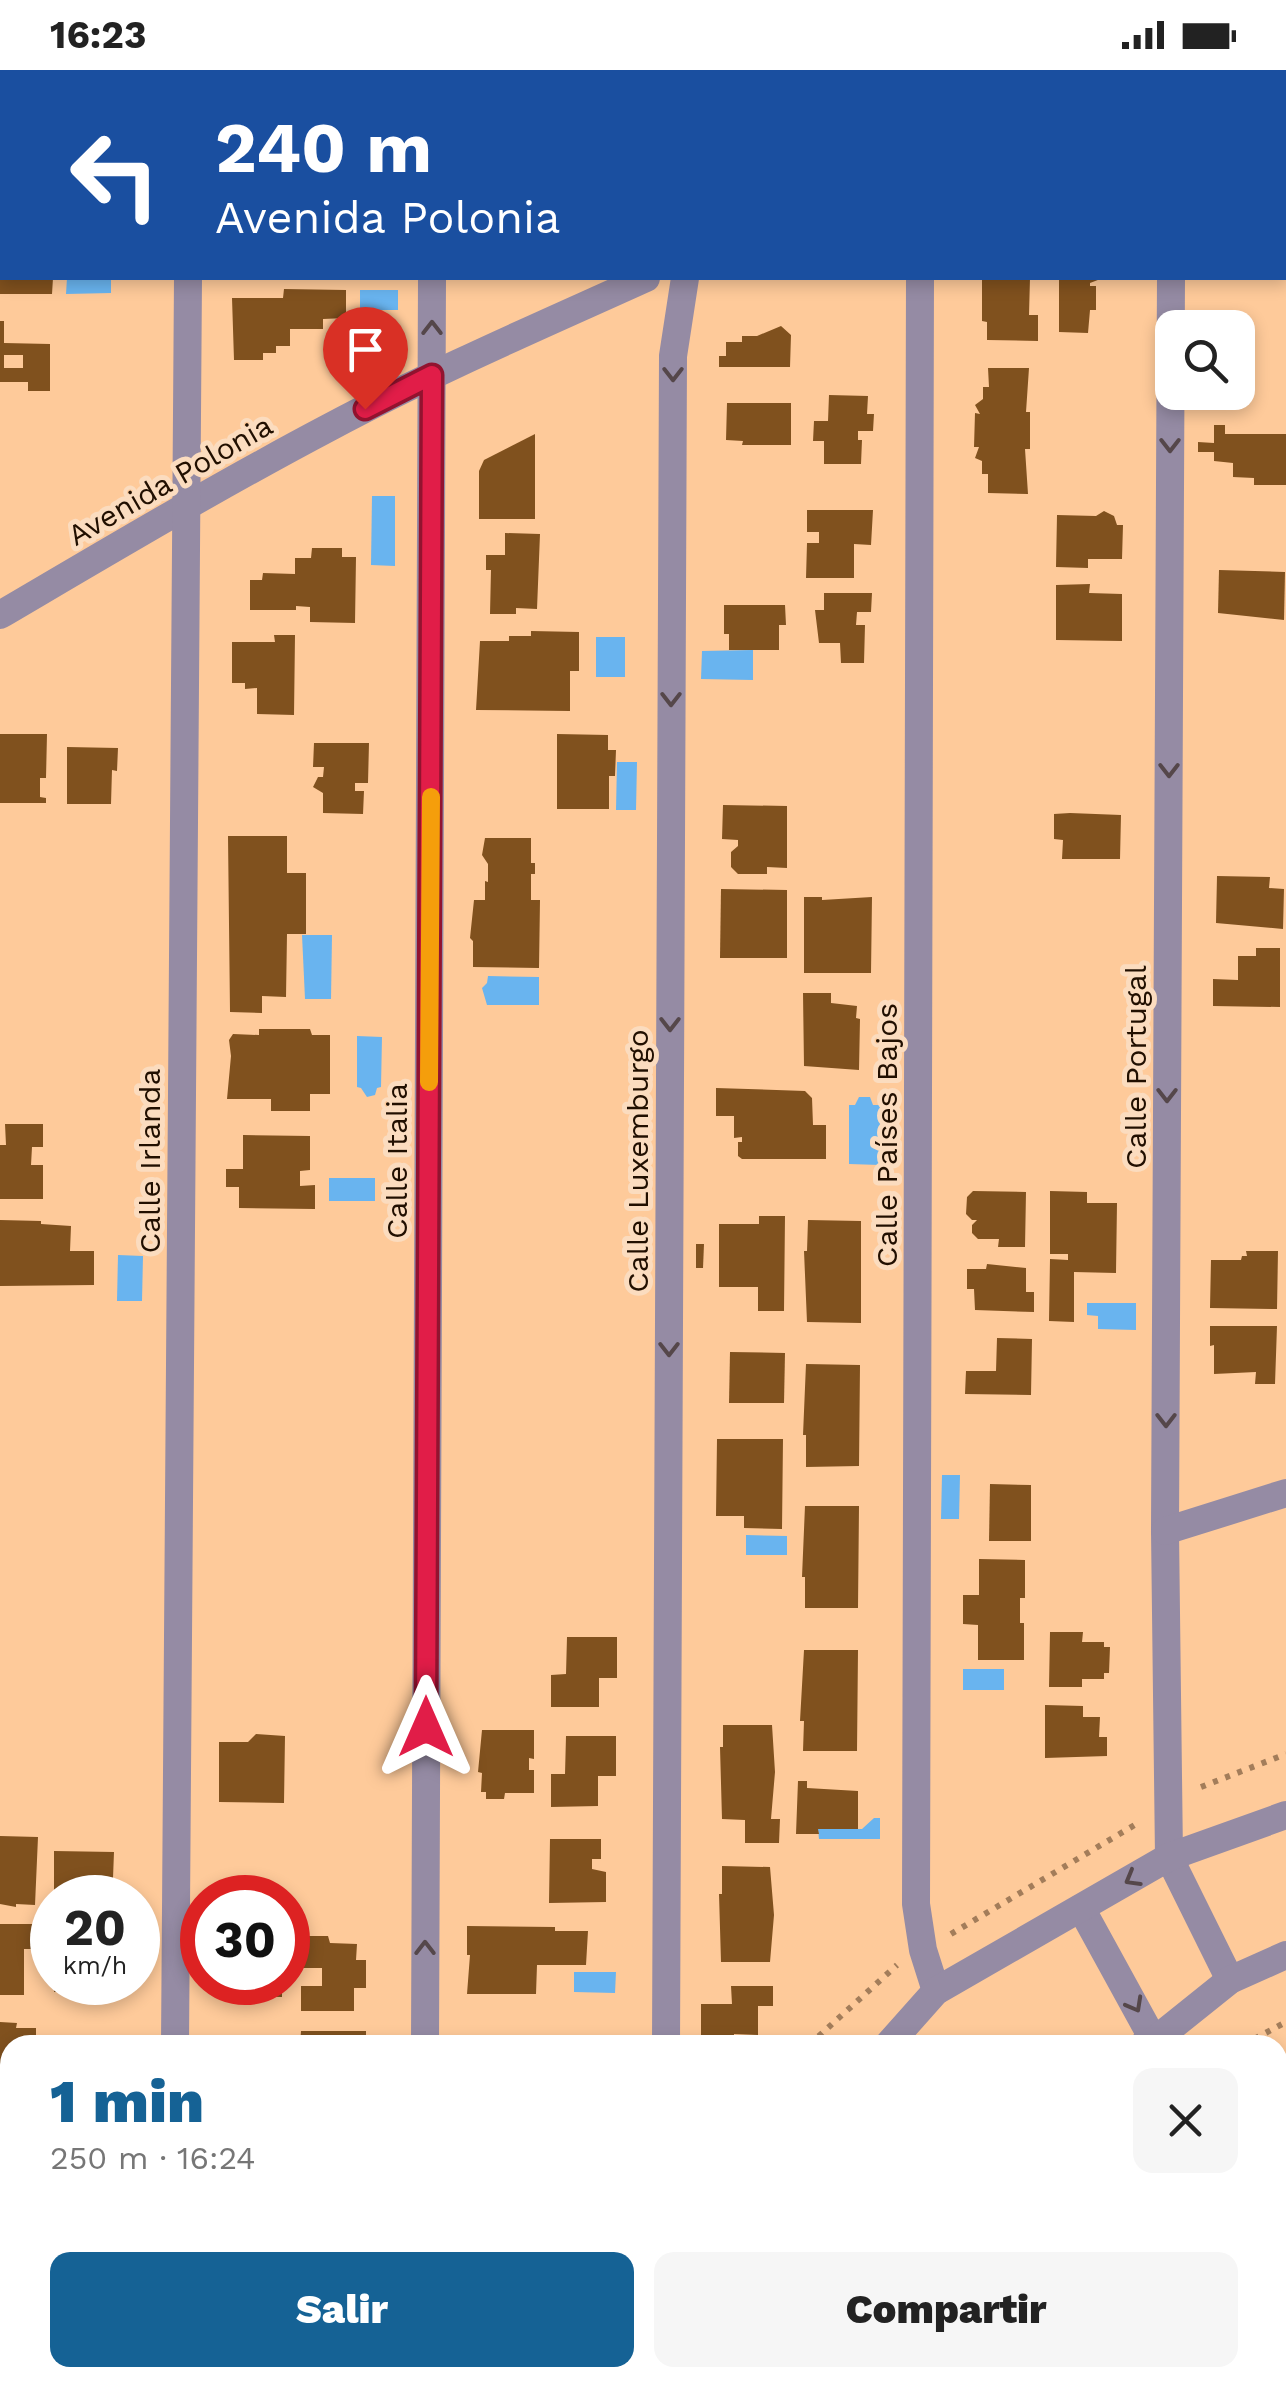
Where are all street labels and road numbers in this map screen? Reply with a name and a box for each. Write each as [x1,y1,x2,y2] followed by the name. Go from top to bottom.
[62,407,279,553] street label: Avenida Polonia
[1118,965,1153,1169] street label: Calle Portugal
[869,1003,904,1267] street label: Calle Países Bajos
[620,1029,655,1293] street label: Calle Luxemburgo
[132,1069,167,1253] street label: Calle Irlanda
[379,1083,414,1239] street label: Calle Italia

